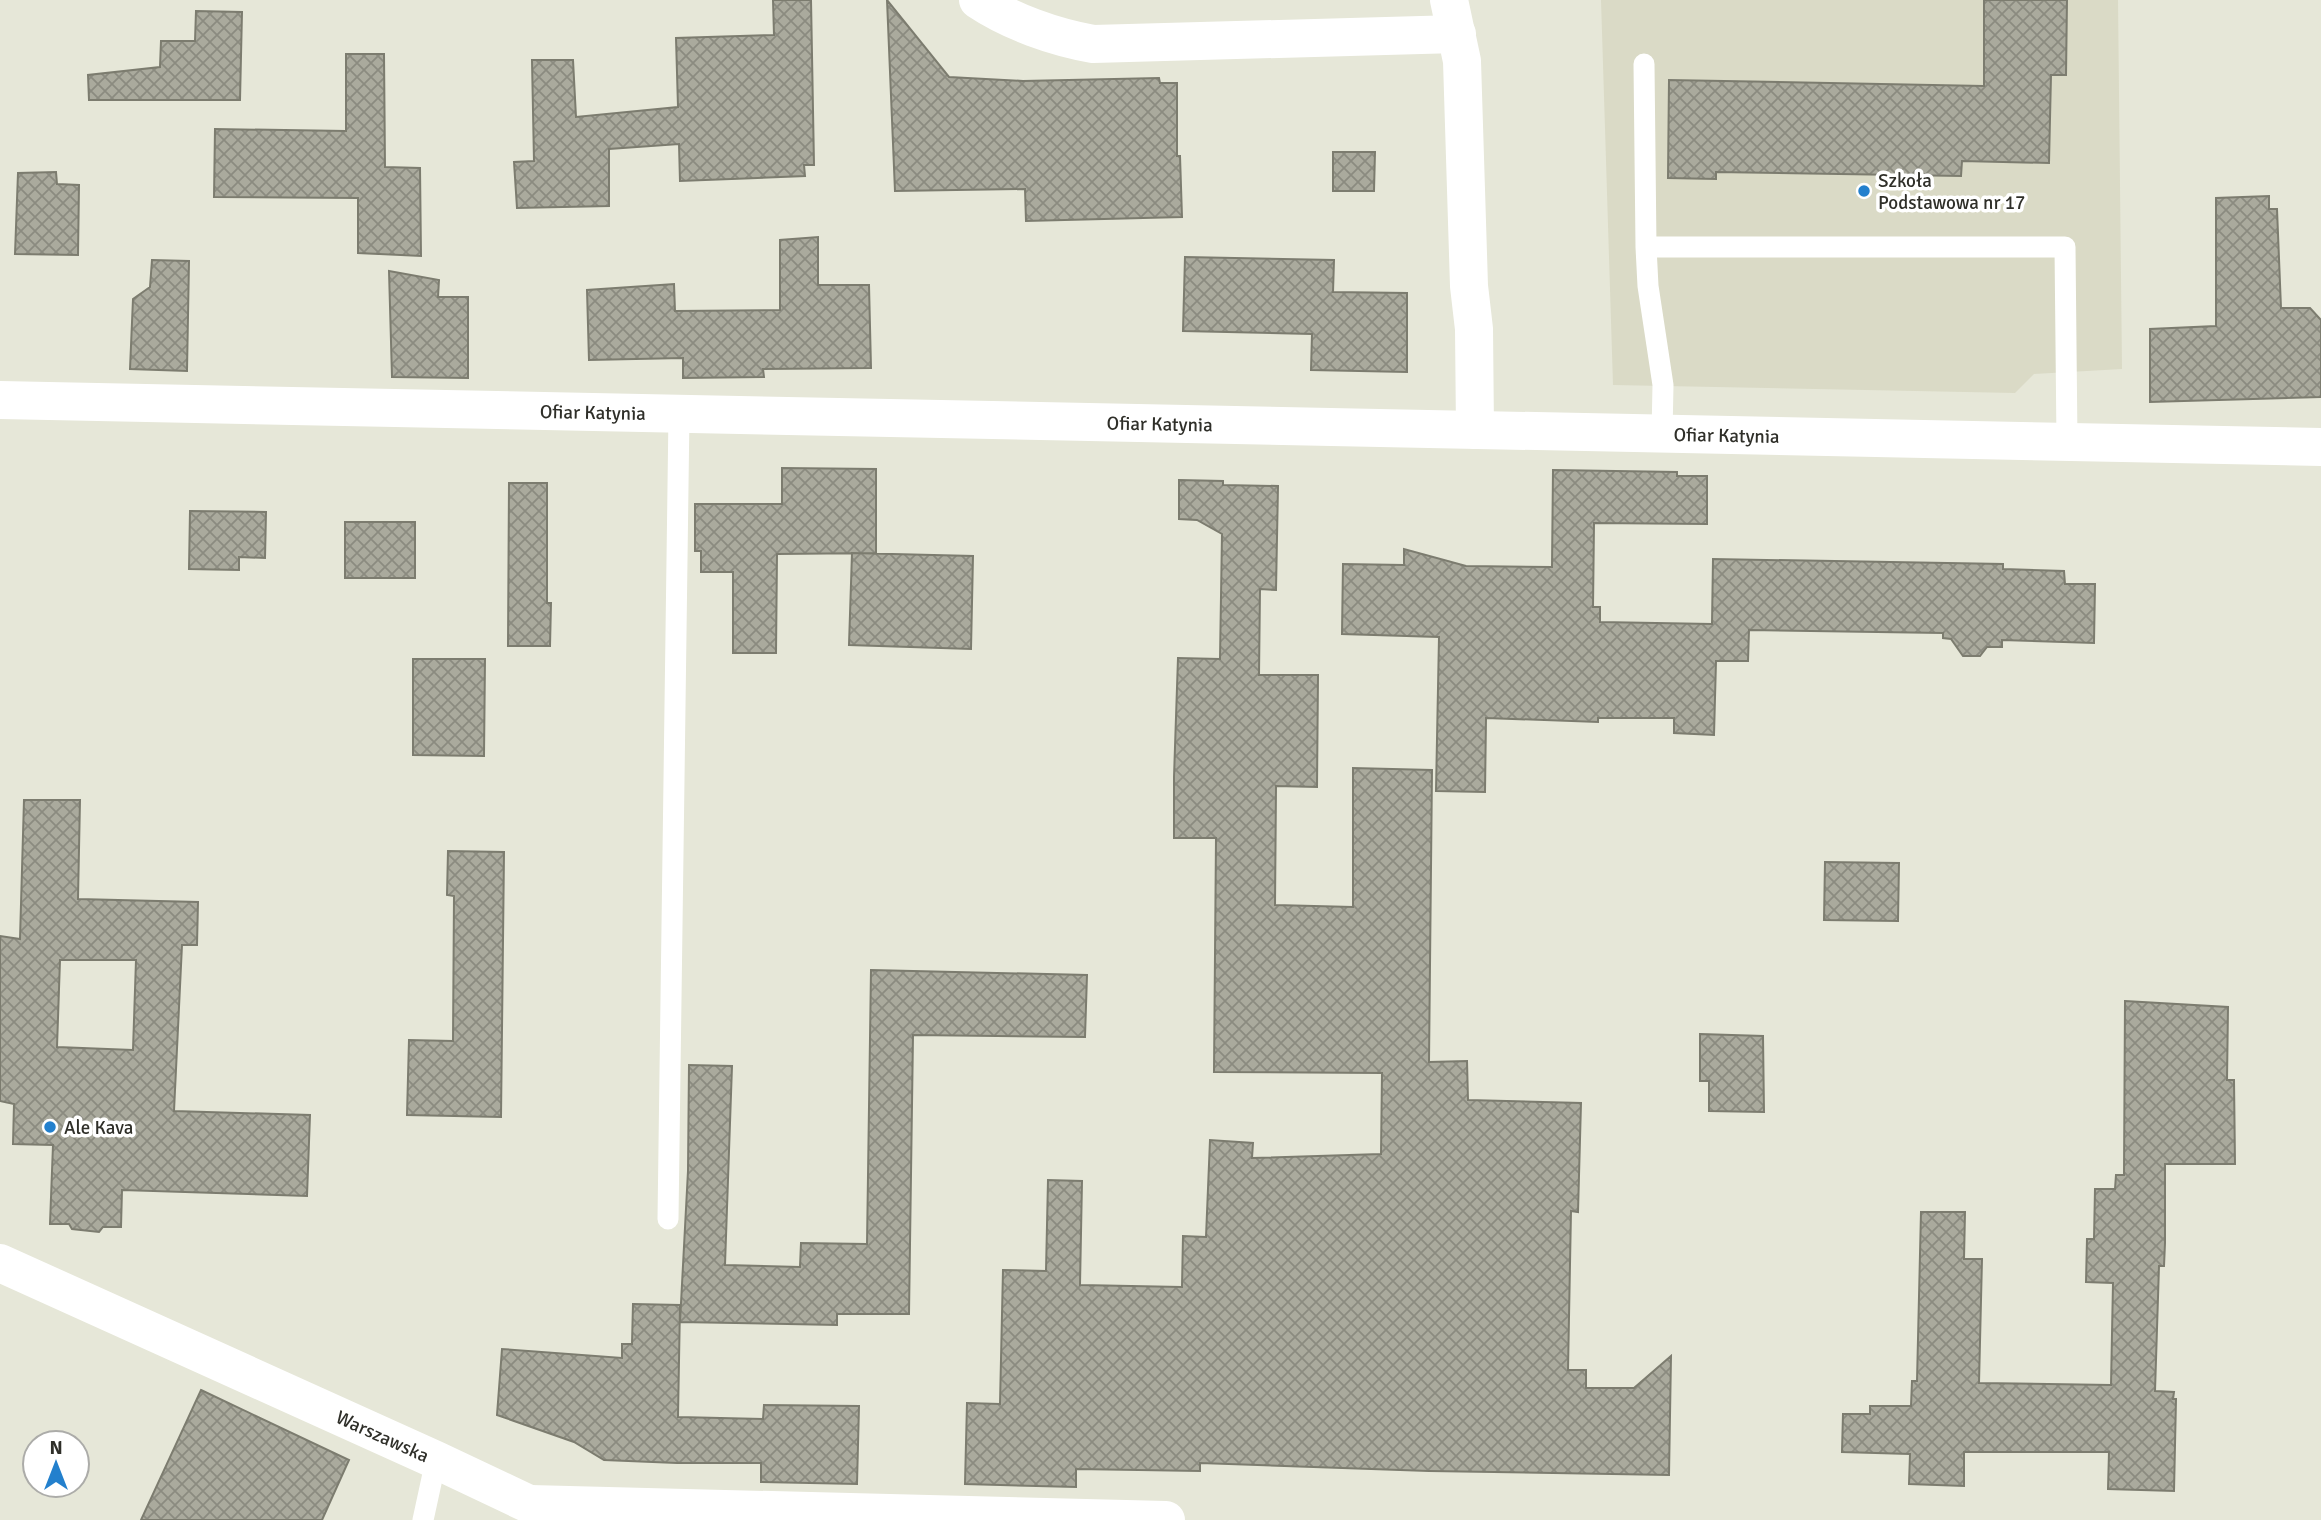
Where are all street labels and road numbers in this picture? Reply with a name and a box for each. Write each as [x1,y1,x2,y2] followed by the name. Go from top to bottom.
[540,400,646,426] street label: Ofiar Katynia
[1107,411,1213,438] street label: Ofiar Katynia
[1673,423,1780,449] street label: Ofiar Katynia
[332,1405,433,1468] street label: Warszawska

